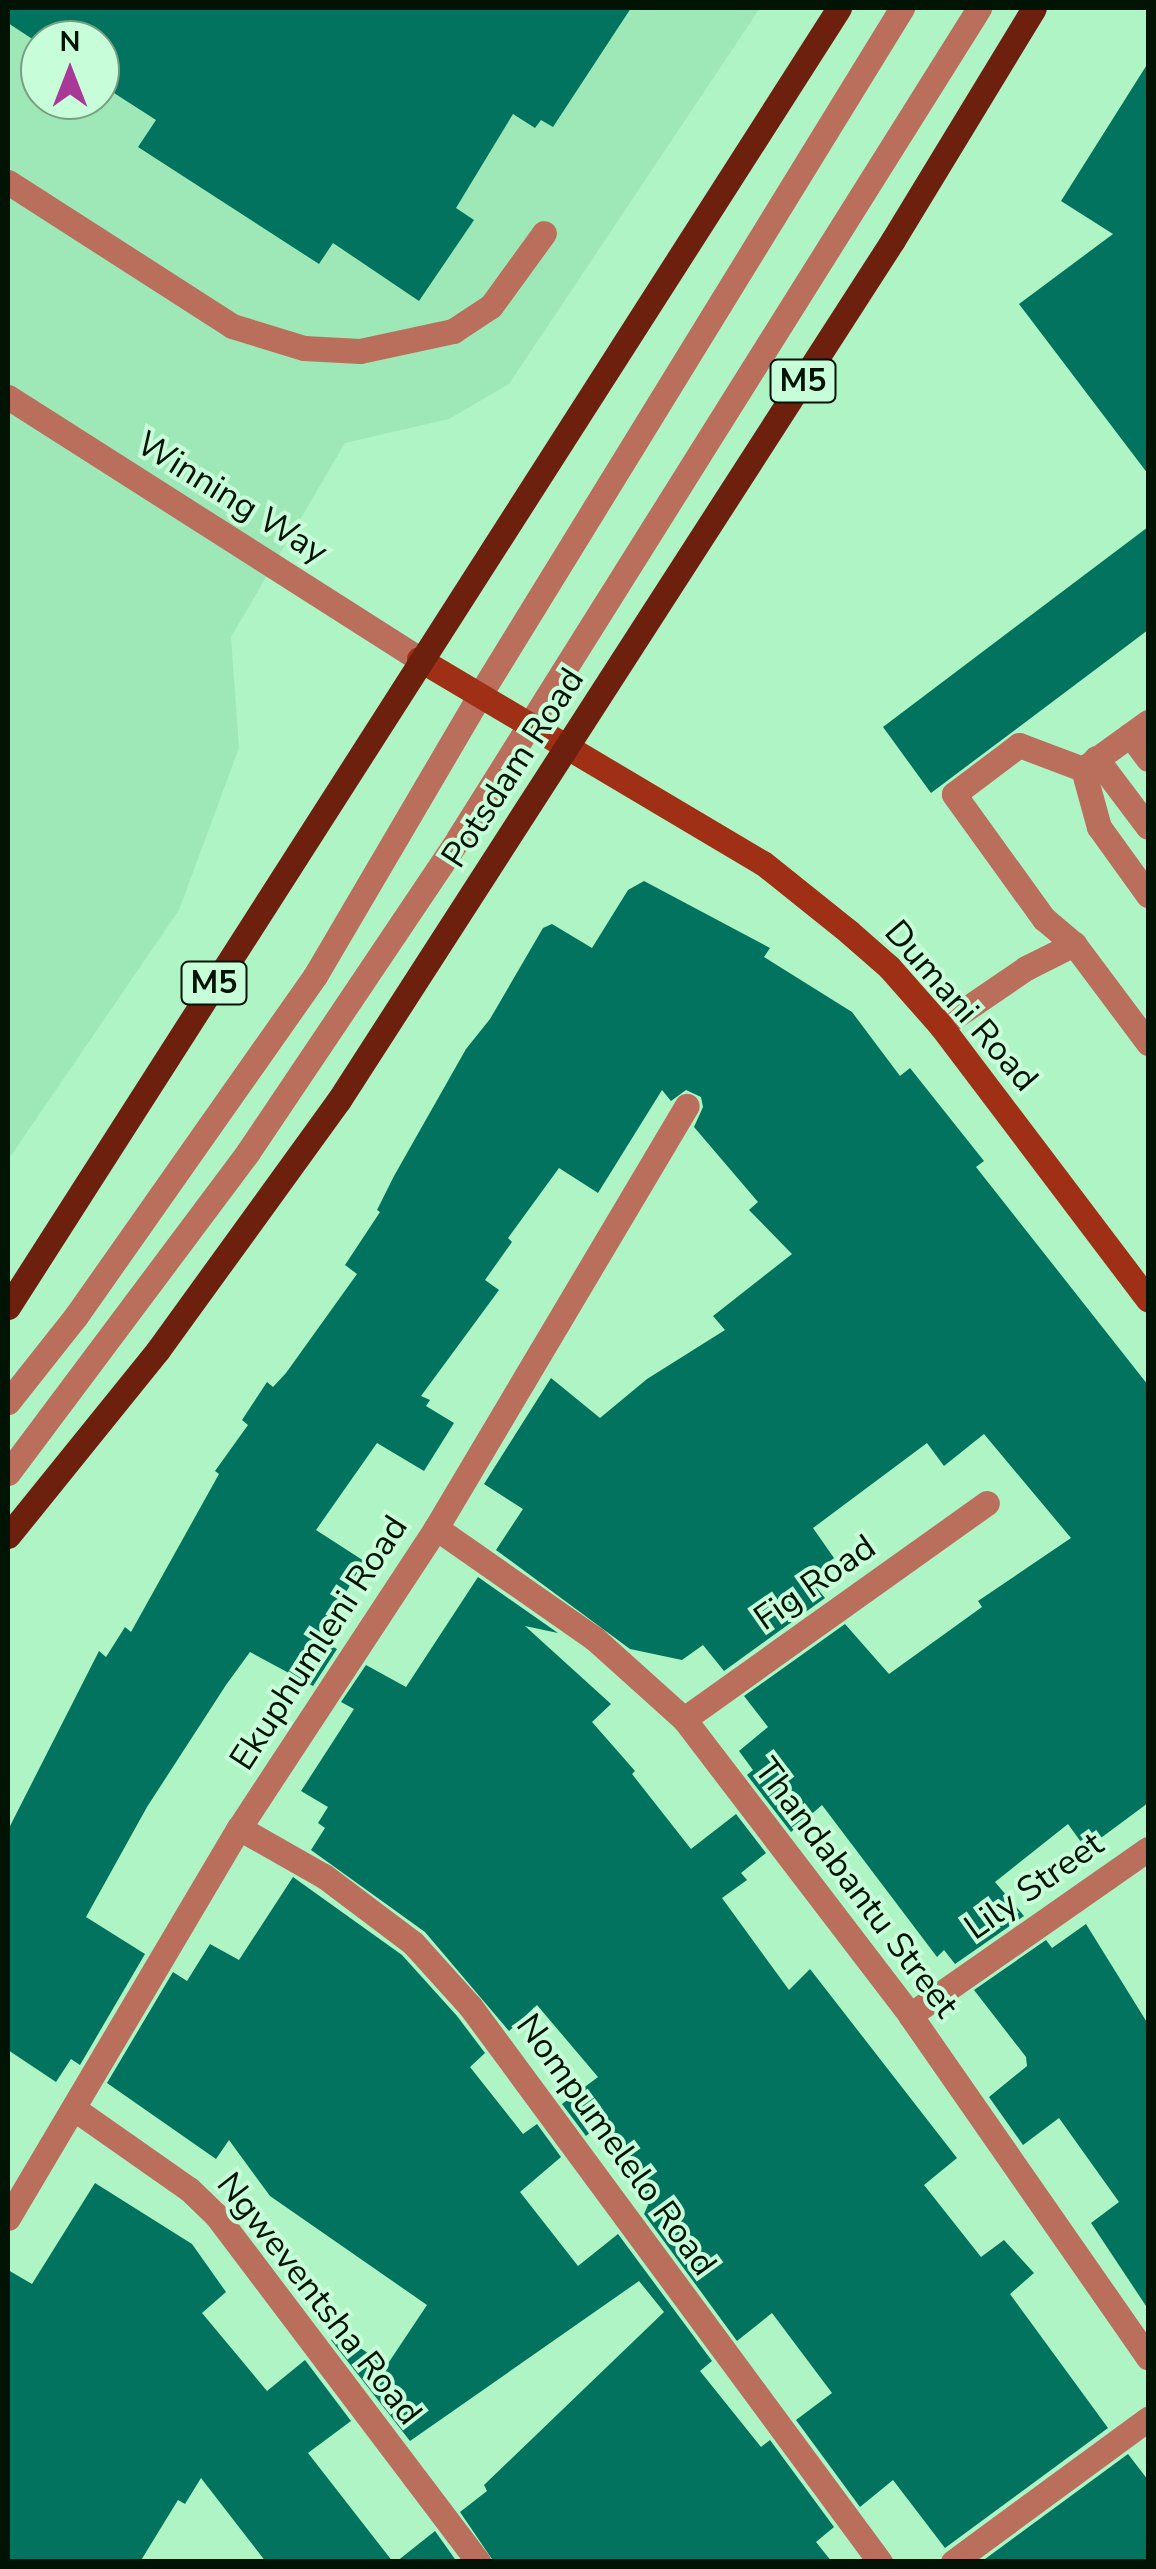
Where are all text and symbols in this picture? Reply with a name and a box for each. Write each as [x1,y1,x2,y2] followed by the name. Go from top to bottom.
[20,20,120,120] north arrow
[60,23,80,61] text: N
[768,354,838,408] road number: M5
[129,423,335,573] street label: Winning Way
[433,660,593,876] street label: Potsdam Road
[875,912,1047,1100] street label: Dumani Road
[179,956,249,1010] road number: M5
[221,1508,417,1778] street label: Ekuphumleni Road
[746,1526,884,1640] street label: Fig Road
[745,1750,967,2026] street label: Thandabantu Street
[957,1823,1111,1949] street label: Lily Street
[507,2006,725,2284] street label: Nompumelelo Road
[208,2165,430,2433] street label: Ngweventsha Road

